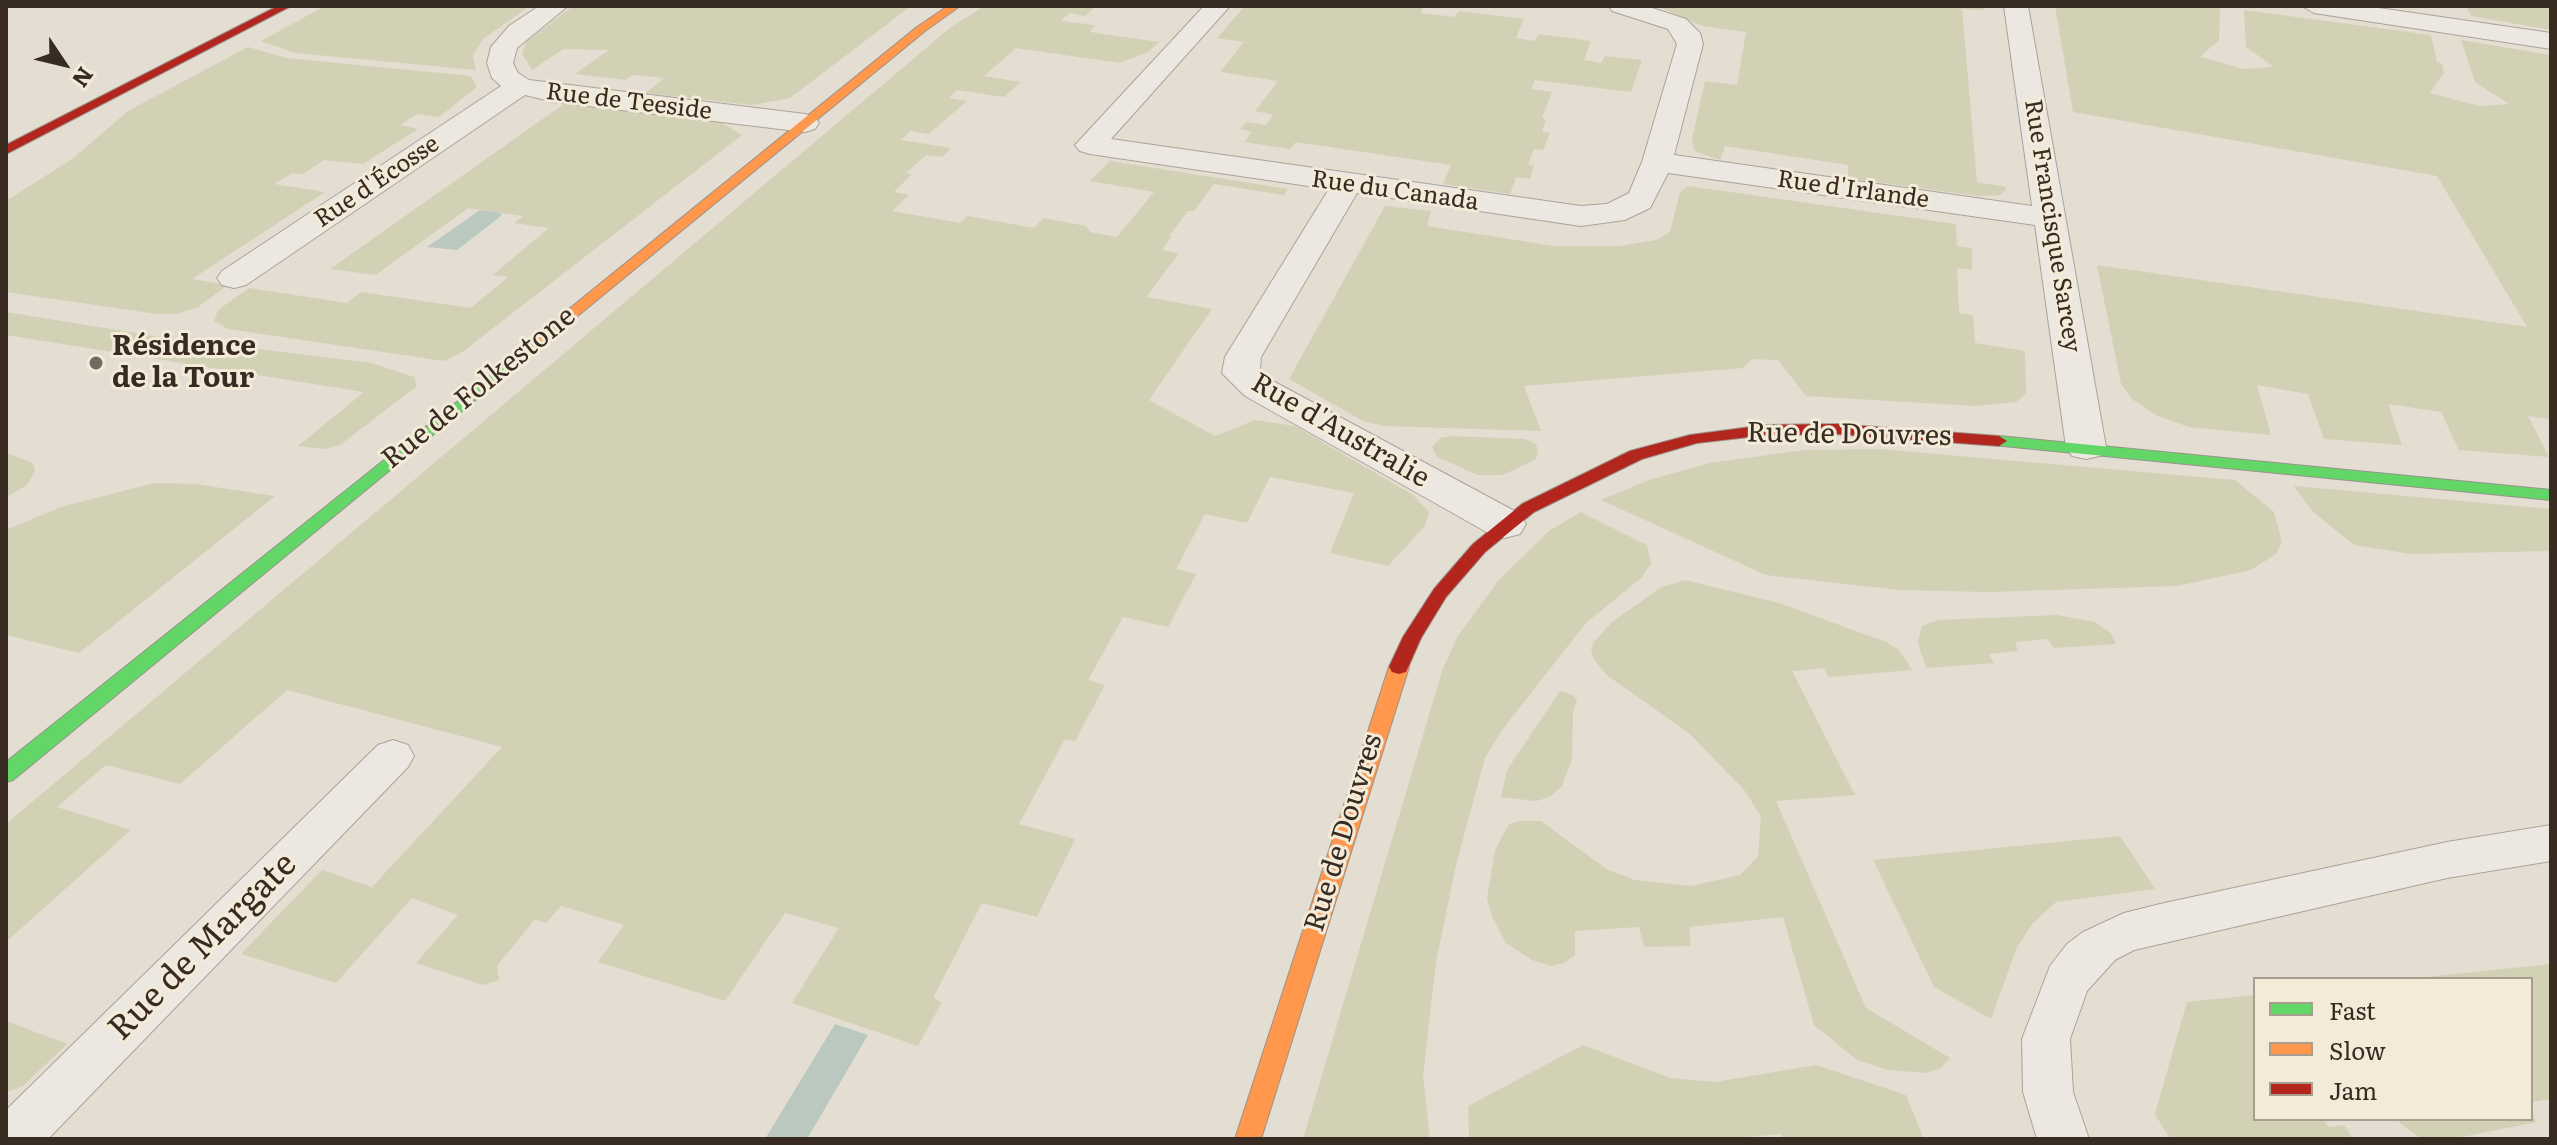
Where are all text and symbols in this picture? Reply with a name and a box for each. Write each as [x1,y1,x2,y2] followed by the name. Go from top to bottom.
[24,24,104,104] north arrow
[65,61,103,95] text: N
[544,78,714,126] street label: Rue de Teeside
[2018,97,2086,355] street label: Rue Francisque Sarcey
[309,130,445,234] street label: Rue d'Écosse
[1309,165,1481,217] street label: Rue du Canada
[1775,165,1931,215] street label: Rue d'Irlande
[376,300,582,476] street label: Rue de Folkestone
[112,330,256,396] place label: Résidence de la Tour
[87,354,105,372] marker: Résidence de la Tour
[1245,366,1435,496] street label: Rue d'Australie
[1746,416,1952,454] street label: Rue de Douvres
[1298,730,1390,936] street label: Rue de Douvres
[101,845,305,1049] street label: Rue de Margate
[2253,977,2533,1121] legend
[2329,992,2376,1027] text: Fast
[2329,1032,2386,1067] text: Slow
[2329,1072,2377,1107] text: Jam

